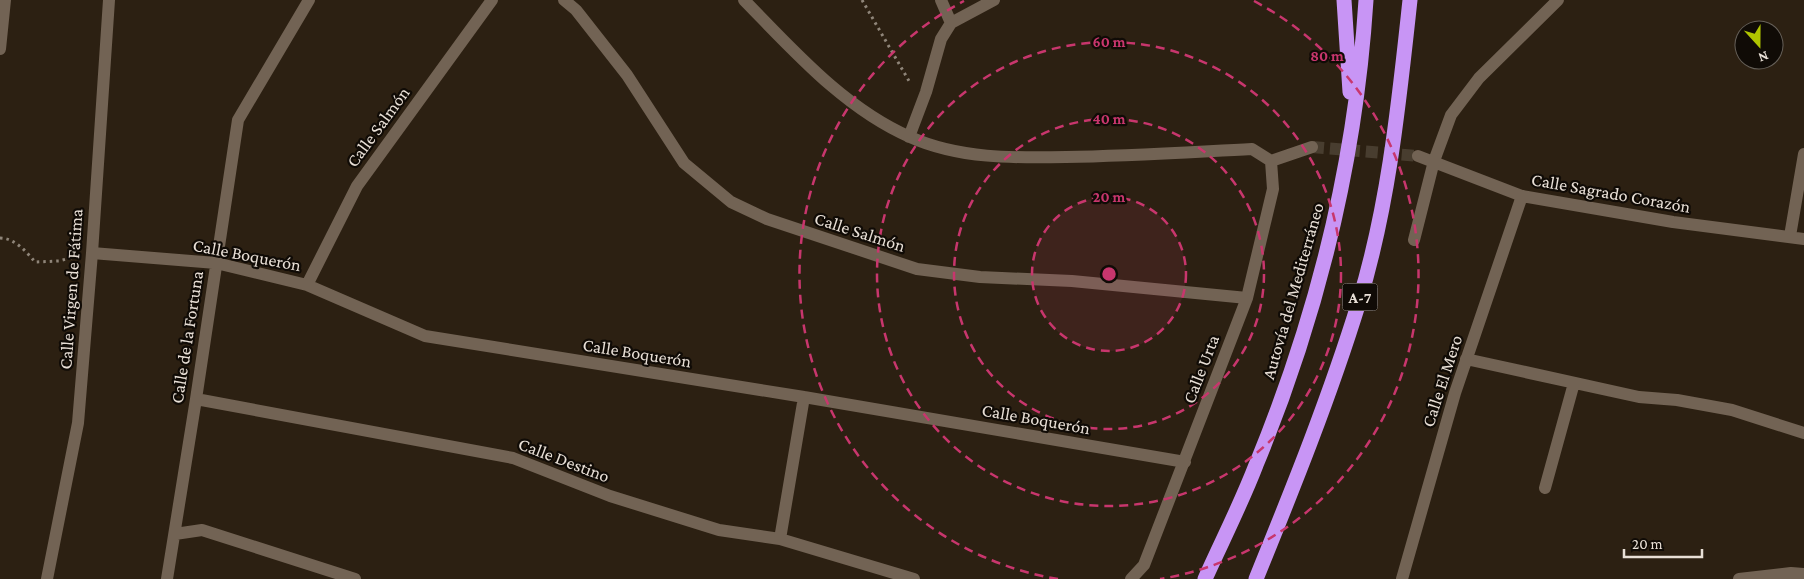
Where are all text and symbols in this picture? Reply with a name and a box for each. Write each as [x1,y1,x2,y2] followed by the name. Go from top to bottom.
[1734,20,1784,70] north arrow
[1093,34,1126,50] text: 60 m
[1310,48,1344,64] text: 80 m
[1756,48,1771,66] text: N
[342,83,414,171] street label: Calle Salmón
[1093,111,1126,127] text: 40 m
[1530,169,1692,217] street label: Calle Sagrado Corazón
[1093,189,1125,205] text: 20 m
[1258,200,1328,382] street label: Autovía del Mediterráneo
[55,208,87,370] street label: Calle Virgen de Fátima
[812,208,908,256] street label: Calle Salmón
[191,235,303,275] street label: Calle Boquerón
[1100,265,1118,283] centre of rings
[167,269,207,405] street label: Calle de la Fortuna
[1342,284,1378,310] road number: A-7
[1179,332,1223,406] street label: Calle Urta
[1418,333,1466,429] street label: Calle El Mero
[581,335,693,372] street label: Calle Boquerón
[980,400,1092,438] street label: Calle Boquerón
[516,433,612,487] street label: Calle Destino
[1624,526,1702,558] scale bar
[1632,536,1663,552] text: 20 m

